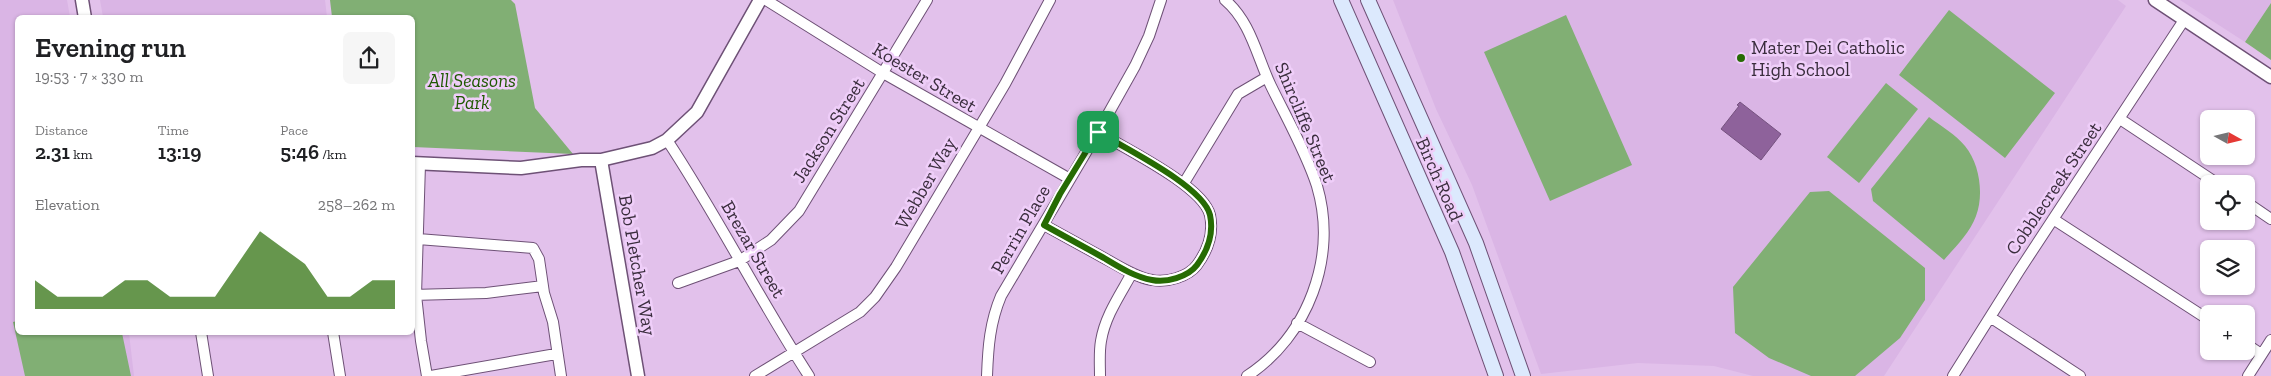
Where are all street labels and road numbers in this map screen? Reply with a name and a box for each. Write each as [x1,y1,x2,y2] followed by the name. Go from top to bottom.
[869,37,981,117] street label: Koester Street
[1270,59,1341,186] street label: Shircliffe Street
[787,74,870,187] street label: Jackson Street
[2000,118,2106,259] street label: Cobblecreek Street
[890,133,961,233] street label: Webber Way
[1411,134,1468,225] street label: Birch Road
[986,181,1055,278] street label: Perrin Place
[614,193,661,338] street label: Bob Pletcher Way
[716,197,791,302] street label: Brezar Street

